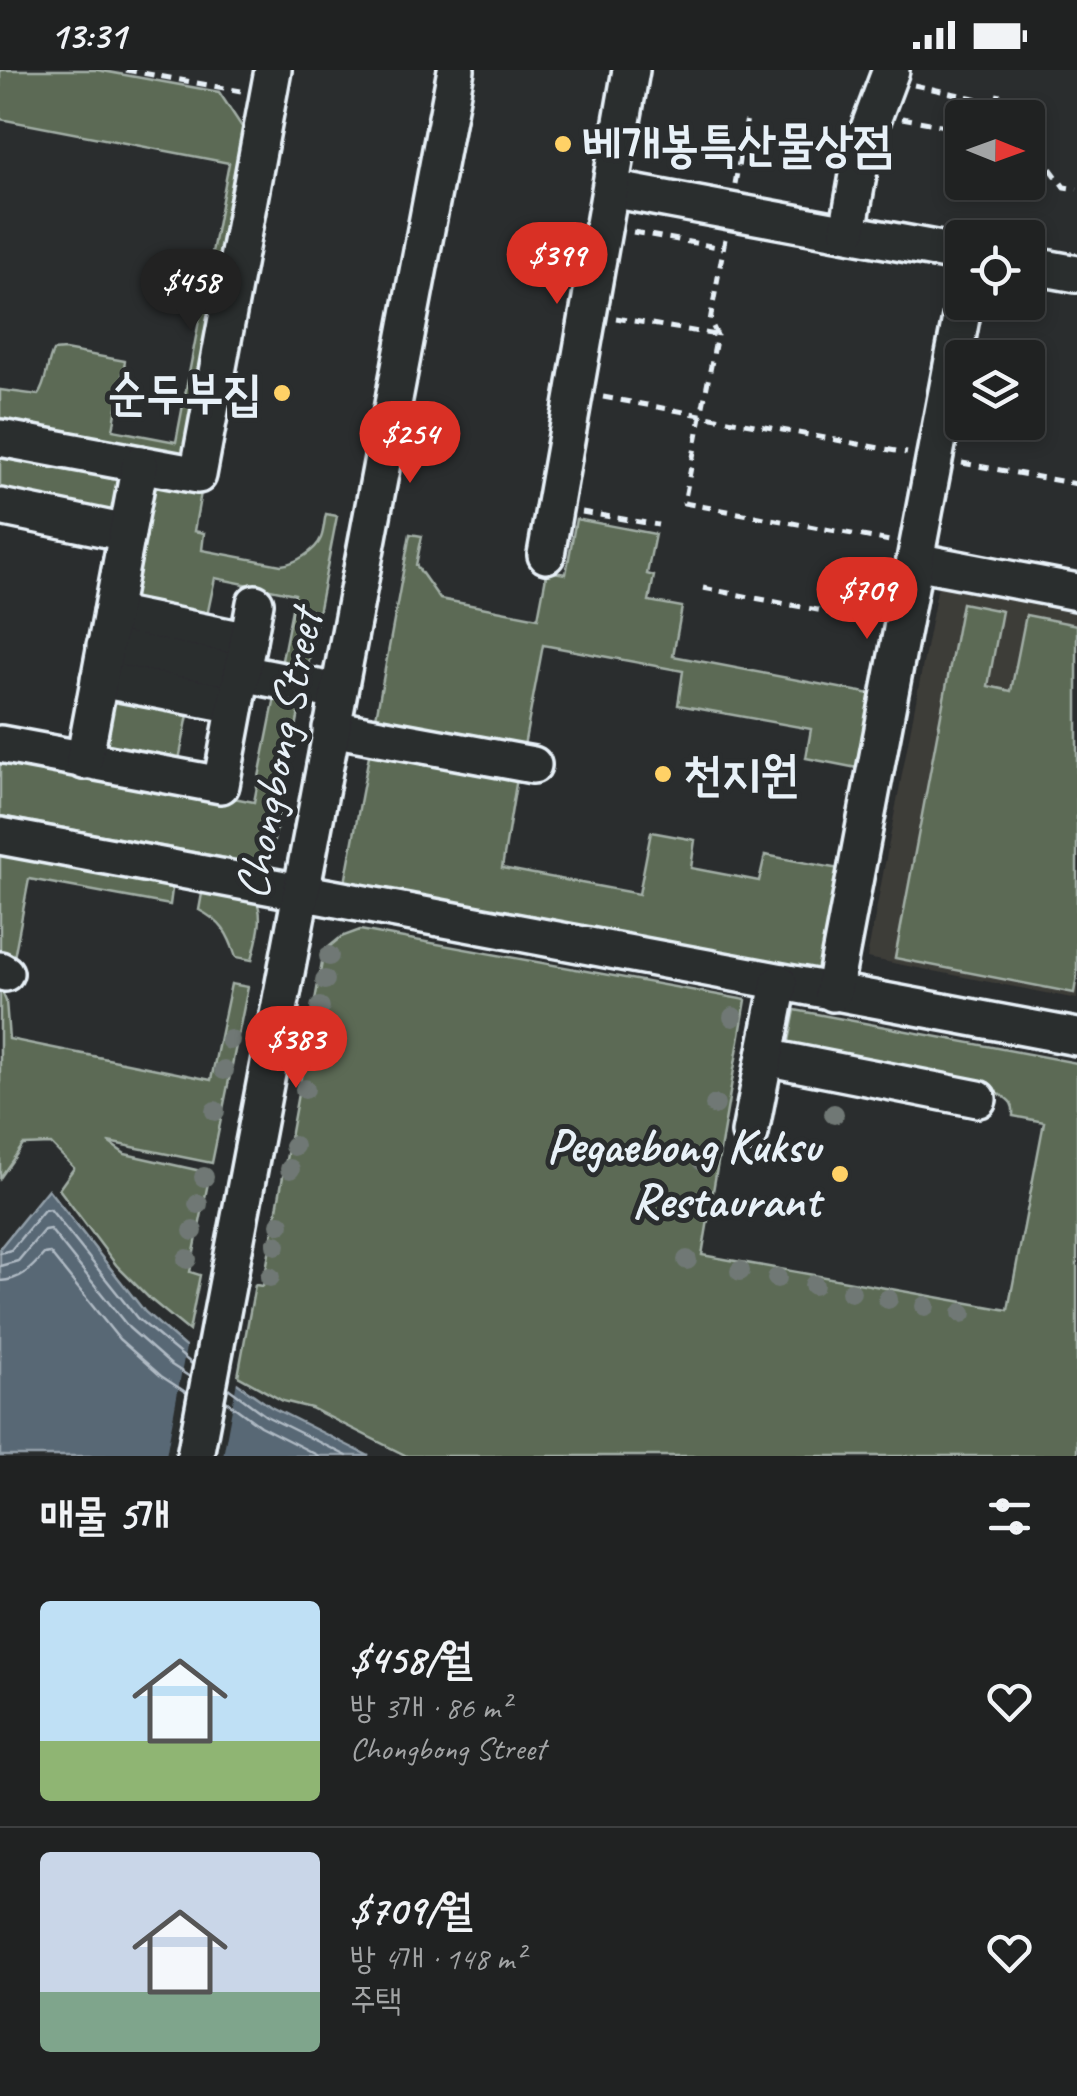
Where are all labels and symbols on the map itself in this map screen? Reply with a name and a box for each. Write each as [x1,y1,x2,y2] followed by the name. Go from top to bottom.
[945,100,1045,200] north arrow
[583,114,892,174] place label: 베개봉특산물상점
[552,133,574,155] marker: 베개봉특산물상점
[498,222,616,307] pin: $399
[132,249,250,334] pin: $458
[108,363,262,423] place label: 순두부집
[271,382,293,404] marker: 순두부집
[351,401,469,486] pin: $254
[808,557,926,642] pin: $709
[221,598,337,904] street label: Chongbong Street
[683,744,799,804] place label: 천지원
[652,763,674,785] marker: 천지원
[237,1006,355,1091] pin: $383
[547,1116,825,1231] place label: Pegaebong Kuksu Restaurant
[829,1163,851,1185] marker: Pegaebong Kuksu Restaurant

